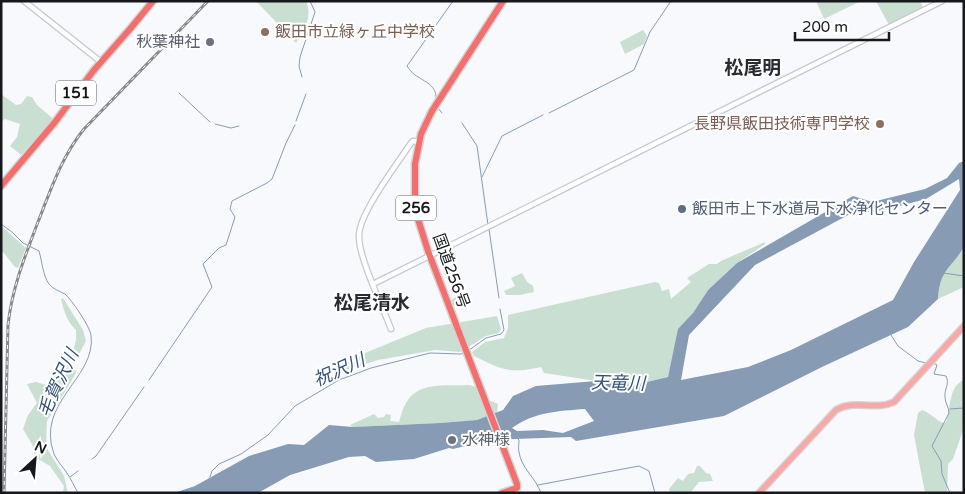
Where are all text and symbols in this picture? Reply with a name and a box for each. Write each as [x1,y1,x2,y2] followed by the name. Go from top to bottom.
[795,10,889,42] scale bar
[802,18,848,36] text: 200 m
[275,22,435,42] place label: 飯田市立緑ヶ丘中学校
[259,26,271,38] marker: 飯田市立緑ヶ丘中学校
[136,32,200,52] place label: 秋葉神社
[204,36,216,48] marker: 秋葉神社
[724,57,782,79] district label: 松尾明
[56,80,96,106] road number: 151
[694,114,870,134] place label: 長野県飯田技術専門学校
[874,118,886,130] marker: 長野県飯田技術専門学校
[396,196,436,220] road number: 256
[692,199,948,219] place label: 飯田市上下水道局下水浄化センター
[676,203,688,215] marker: 飯田市上下水道局下水浄化センター
[428,231,474,311] street label: 国道256号
[334,292,410,314] district label: 松尾清水
[33,344,84,420] water label: 毛賀沢川
[310,348,370,391] water label: 祝沢川
[591,372,647,395] water label: 天竜川
[462,430,510,450] place label: 水神様
[10,434,60,484] north arrow
[446,434,458,446] marker: 水神様
[32,438,49,458] text: N

